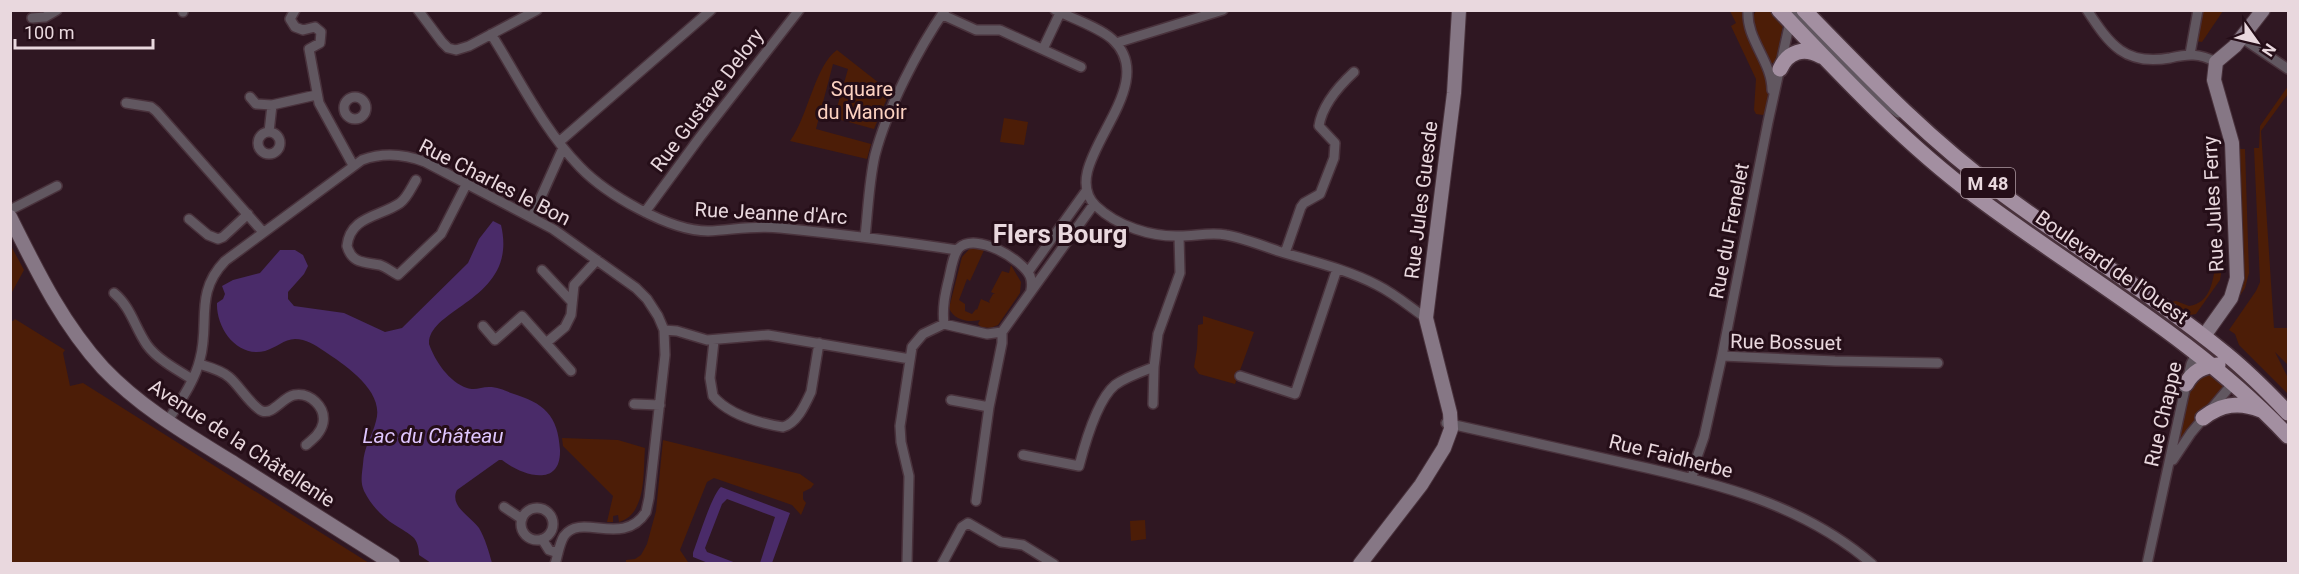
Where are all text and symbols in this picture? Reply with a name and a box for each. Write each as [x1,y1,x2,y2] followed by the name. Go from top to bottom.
[15,12,153,50] scale bar
[2227,12,2287,72] north arrow
[24,22,75,43] text: 100 m
[645,23,769,176] street label: Rue Gustave Delory
[2258,40,2280,60] text: N
[817,77,907,124] park label: Square du Manoir
[1399,120,1443,280] street label: Rue Jules Guesde
[415,133,575,231] street label: Rue Charles le Bon
[2197,135,2229,273] street label: Rue Jules Ferry
[1704,161,1754,301] street label: Rue du Frenelet
[1961,168,2015,198] road number: M 48
[694,197,848,229] street label: Rue Jeanne d'Arc
[2031,205,2193,329] street label: Boulevard de l'Ouest
[993,219,1127,249] district label: Flers Bourg
[1730,329,1842,355] street label: Rue Bossuet
[2139,359,2187,469] street label: Rue Chappe
[145,374,339,512] street label: Avenue de la Châtellenie
[362,424,504,448] water label: Lac du Château
[1607,429,1735,483] street label: Rue Faidherbe

